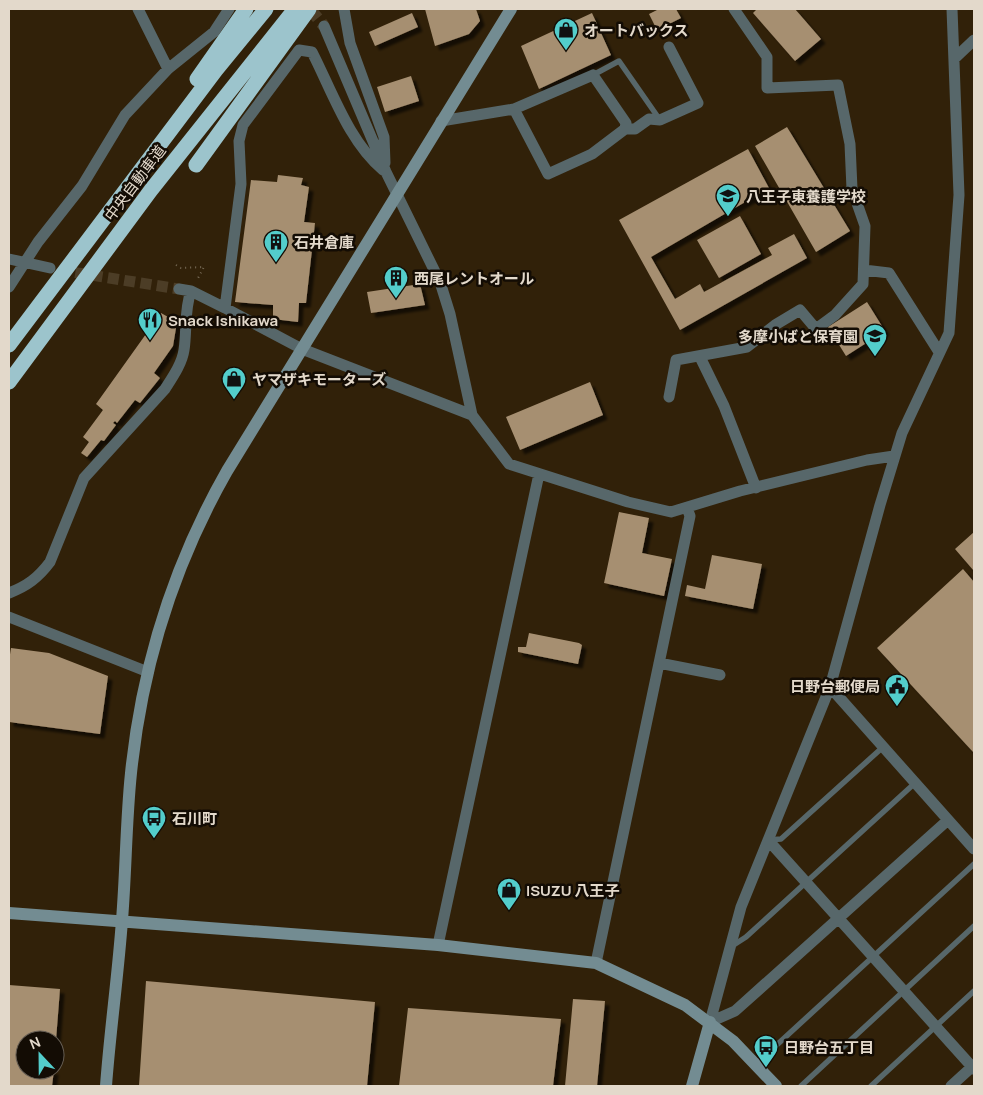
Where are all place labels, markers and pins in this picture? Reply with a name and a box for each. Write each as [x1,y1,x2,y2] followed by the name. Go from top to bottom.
[553,17,579,51] shop icon: オートバックス
[584,20,689,41] place label: オートバックス
[715,183,741,217] school or university icon: 八王子東養護学校
[746,186,866,207] place label: 八王子東養護学校
[263,229,289,263] building icon: 石井倉庫
[294,232,354,253] place label: 石井倉庫
[383,265,409,299] building icon: 西尾レントオール
[414,268,534,289] place label: 西尾レントオール
[137,307,163,341] restaurant icon: Snack Ishikawa
[168,310,278,331] place label: Snack Ishikawa
[862,323,888,357] school or university icon: 多摩小ばと保育園
[738,326,858,347] place label: 多摩小ばと保育園
[221,366,247,400] shop icon: ヤマザキモーターズ
[252,369,386,390] place label: ヤマザキモーターズ
[884,673,910,707] public building icon: 日野台郵便局
[790,676,880,697] place label: 日野台郵便局
[141,805,167,839] bus stop icon: 石川町
[172,808,217,829] place label: 石川町
[496,877,522,911] shop icon: ISUZU 八王子
[526,880,620,901] place label: ISUZU 八王子
[753,1034,779,1068] bus stop icon: 日野台五丁目
[784,1037,874,1058] place label: 日野台五丁目

